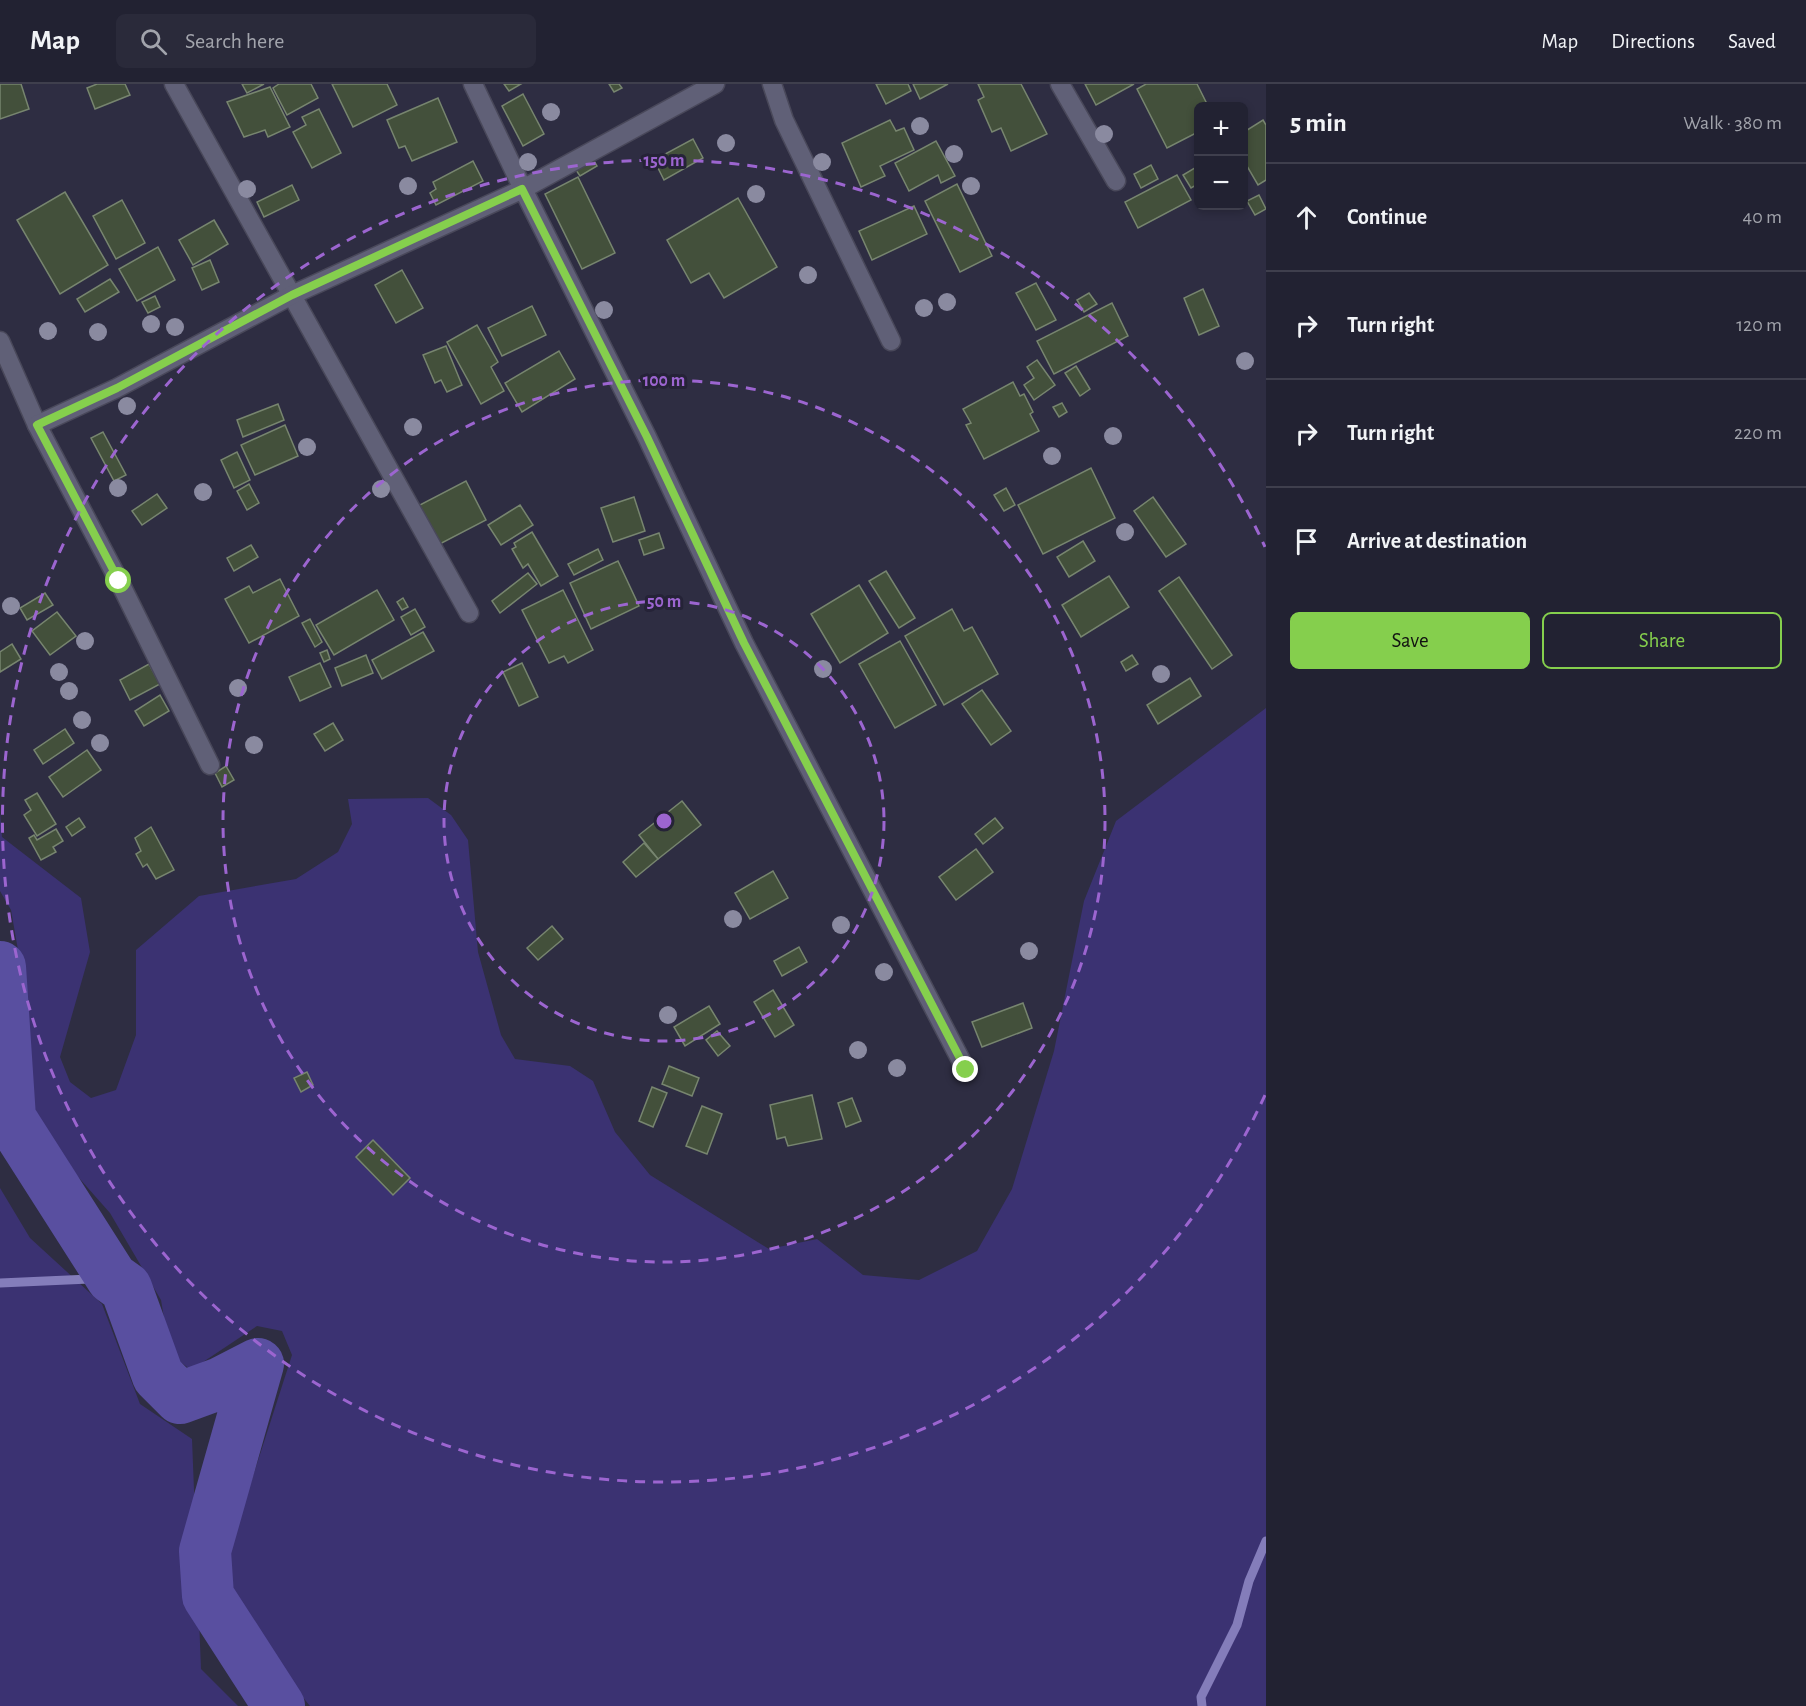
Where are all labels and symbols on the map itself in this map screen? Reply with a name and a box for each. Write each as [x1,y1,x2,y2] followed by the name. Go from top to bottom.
[644,152,684,170] text: 150 m
[643,372,685,390] text: 100 m
[105,567,131,593] route start
[647,593,681,611] text: 50 m
[654,811,674,831] centre of rings
[952,1056,978,1082] route end

